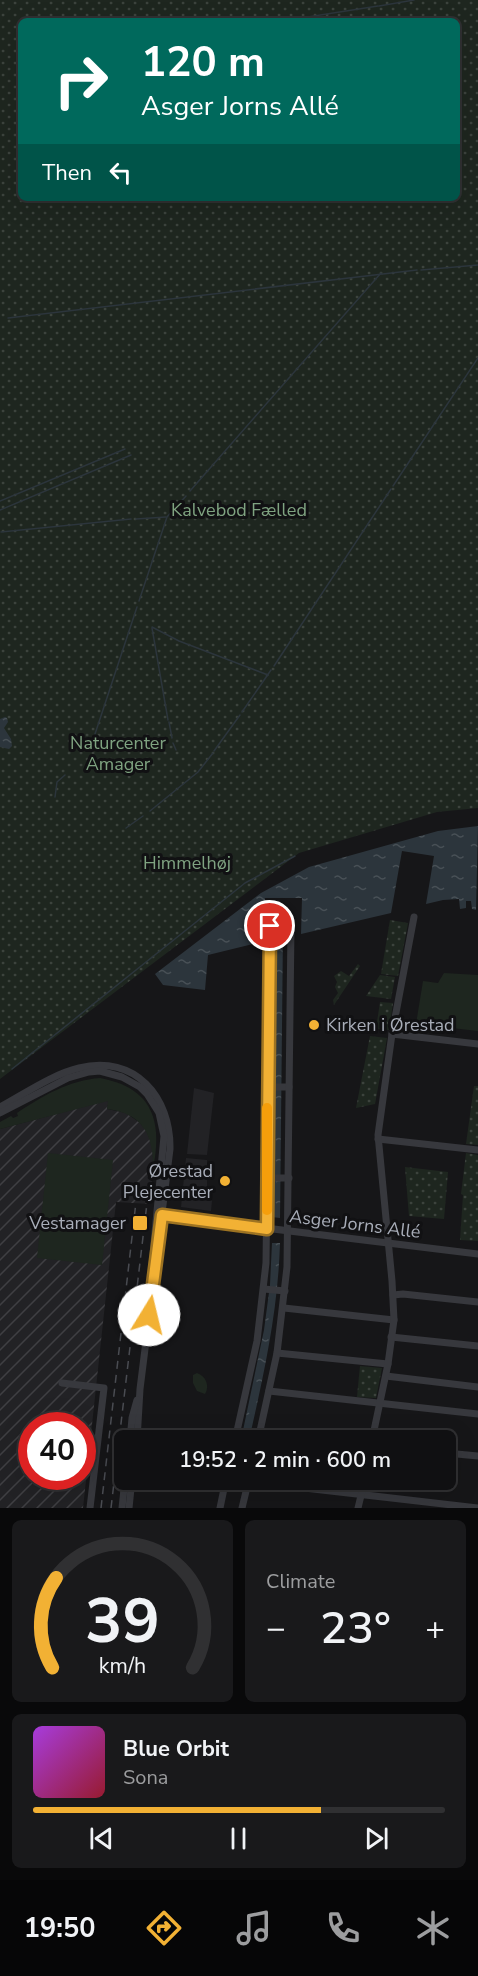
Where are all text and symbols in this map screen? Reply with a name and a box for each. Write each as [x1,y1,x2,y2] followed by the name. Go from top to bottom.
[141,34,265,91] text: 120 m
[42,42,120,120] icon: right
[141,88,339,125] text: Asger Jorns Allé
[104,156,137,189] icon: left
[42,158,92,188] text: Then
[171,498,307,522] park label: Kalvebod Fælled
[70,731,166,776] park label: Naturcenter Amager
[143,851,231,875] park label: Himmelhøj
[244,900,295,951] pin
[253,909,286,942] icon: arrive
[326,1013,454,1037] place label: Kirken i Ørestad
[307,1018,321,1032] marker: Kirken i Ørestad
[123,1159,214,1204] place label: Ørestad Plejecenter
[218,1174,232,1188] marker: Ørestad Plejecenter
[288,1204,422,1244] street label: Asger Jorns Allé
[28,1211,127,1235] place label: Vestamager
[131,1214,149,1232] marker: Vestamager
[117,1283,181,1347] position arrow
[18,1412,96,1490] speed limit sign: 40
[179,1445,391,1475] text: 19:52 · 2 min · 600 m
[266,1568,335,1595] text: Climate
[85,1579,160,1664] text: 39
[320,1598,391,1659] text: 23°
[266,1606,286,1651] text: −
[425,1606,445,1651] text: +
[99,1651,146,1681] text: km/h
[123,1734,229,1764] text: Blue Orbit
[123,1764,168,1791] text: Sona
[85,1822,118,1855] icon: previous
[222,1822,255,1855] icon: pause
[360,1822,393,1855] icon: next
[143,1907,185,1949] icon: directions
[233,1907,275,1949] icon: music
[322,1907,364,1949] icon: phone
[412,1907,454,1949] icon: climate
[24,1910,95,1947] text: 19:50

